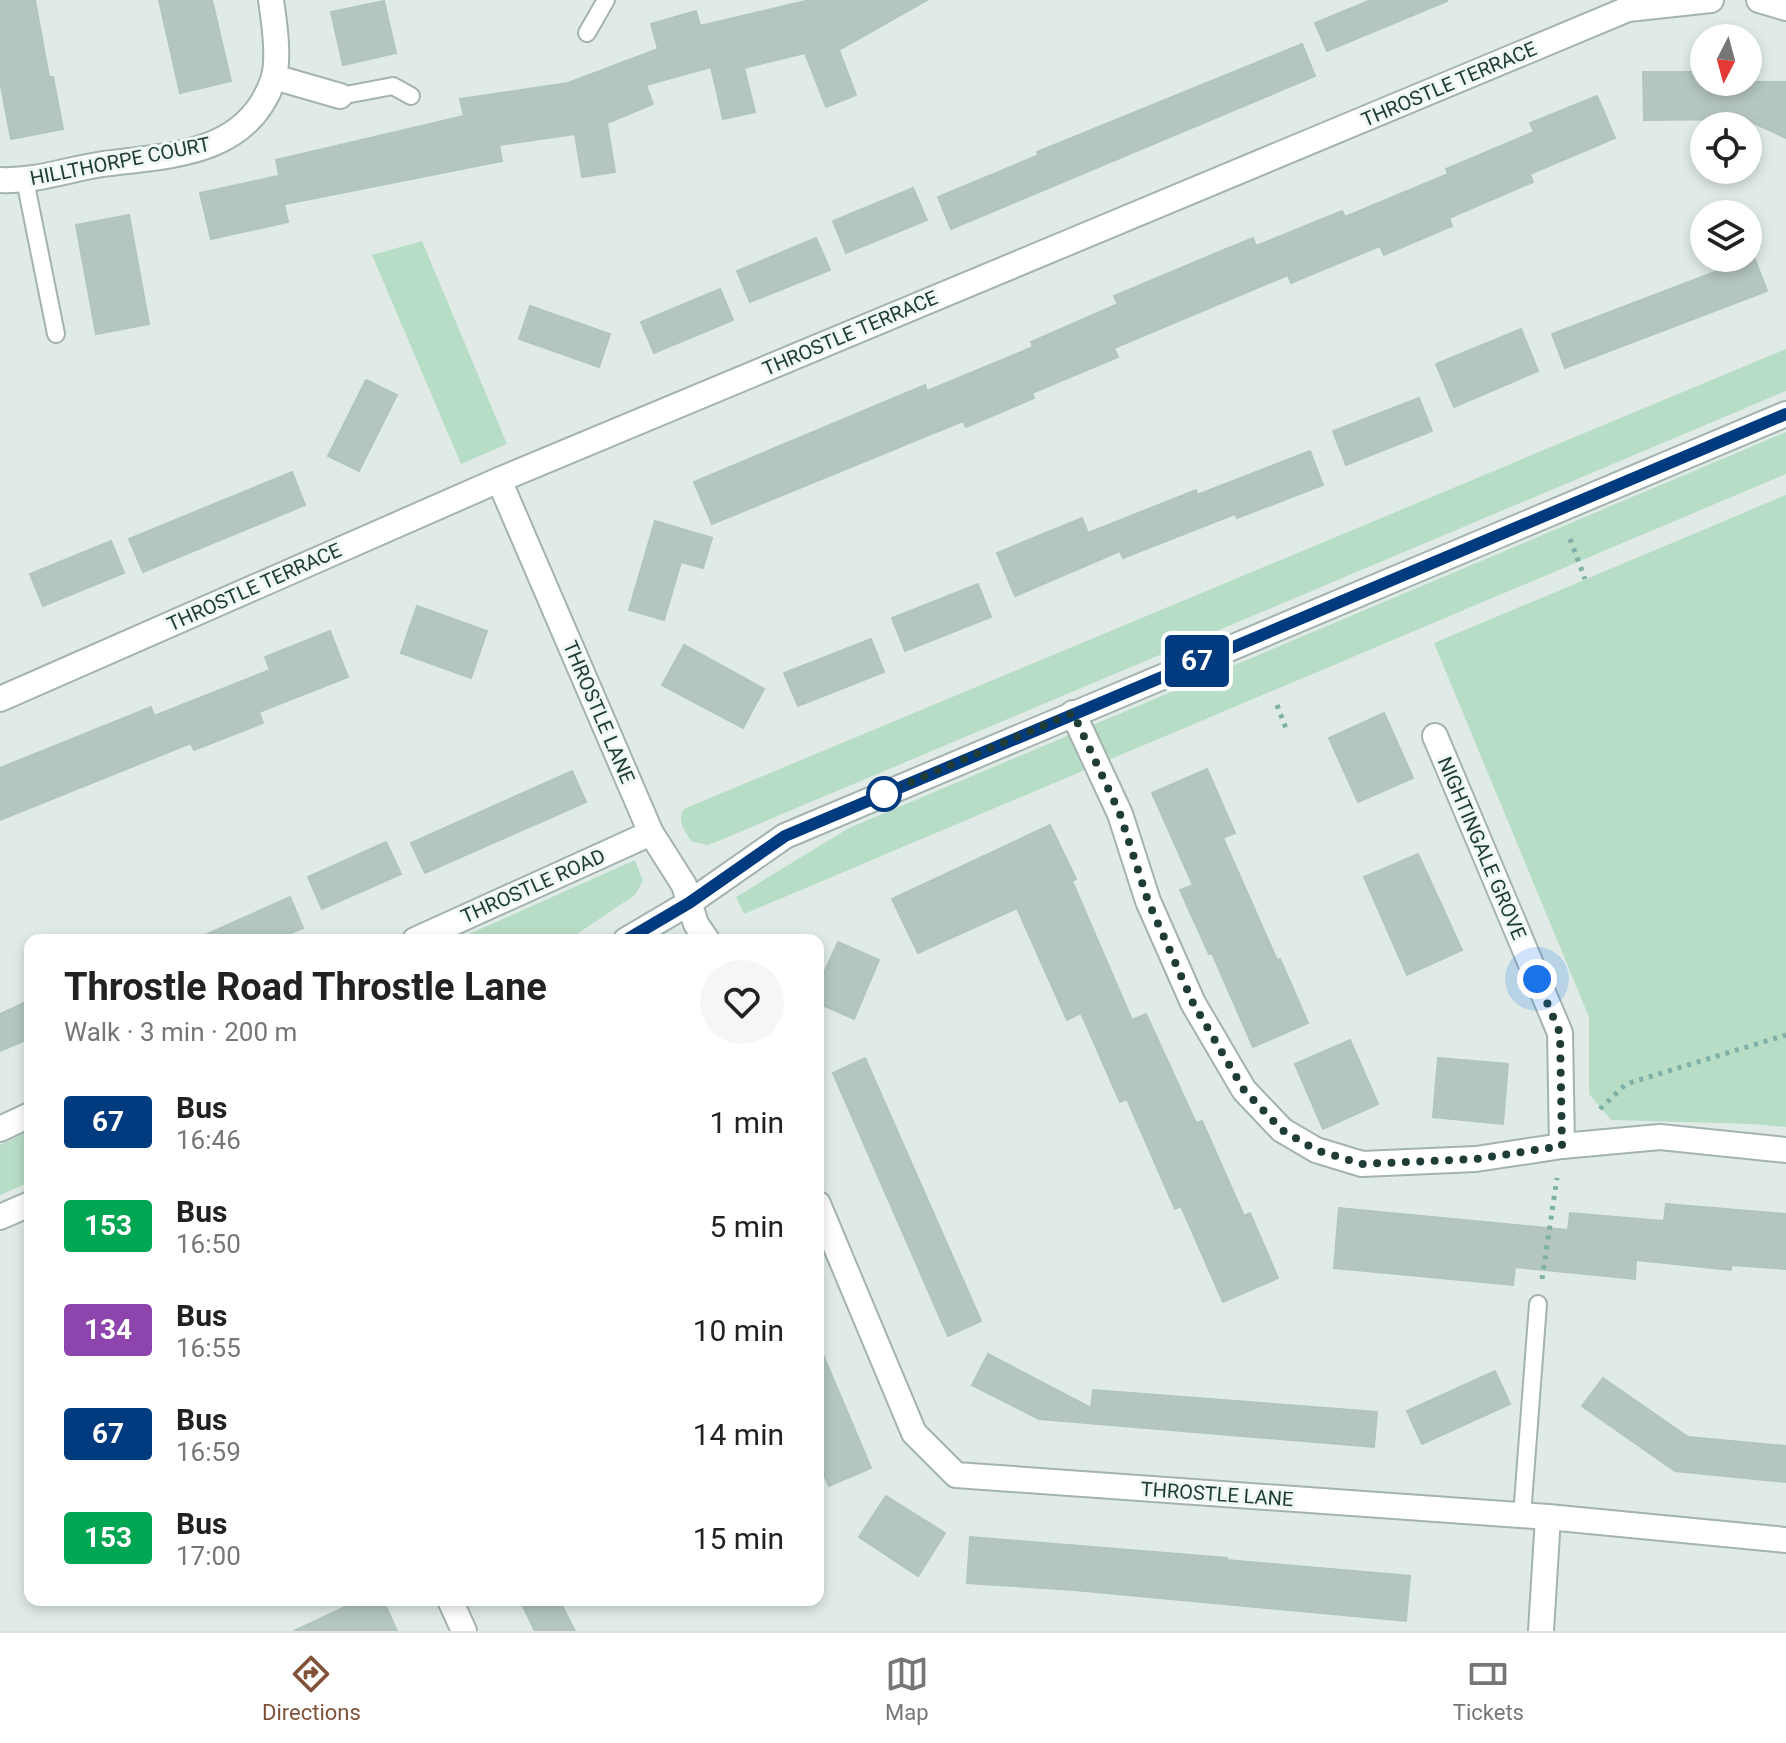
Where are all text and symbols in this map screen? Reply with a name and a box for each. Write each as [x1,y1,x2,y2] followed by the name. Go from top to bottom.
[1690,24,1762,96] north arrow
[1690,24,1762,272] map controls
[1358,36,1540,132] street label: THROSTLE TERRACE
[1690,112,1762,184] button: locate
[28,132,212,190] street label: HILLTHORPE COURT
[1690,200,1762,272] button: layers
[759,285,941,381] street label: THROSTLE TERRACE
[163,538,345,636] street label: THROSTLE TERRACE
[1161,635,1233,687] line badge: 67
[558,637,640,787] street label: THROSTLE LANE
[1181,644,1213,677] text: 67
[1433,753,1531,943] street label: NIGHTINGALE GROVE
[867,777,901,811] unlabelled marker
[457,843,609,929] street label: THROSTLE ROAD
[1517,959,1557,999] your location
[700,960,784,1044] button: heart
[64,965,547,1009] text: Throstle Road Throstle Lane
[64,1017,297,1047] text: Walk · 3 min · 200 m
[176,1090,227,1125] text: Bus
[92,1105,124,1138] text: 67
[710,1105,784,1140] text: 1 min
[176,1125,241,1155] text: 16:46
[176,1194,227,1229] text: Bus
[84,1209,132,1242] text: 153
[710,1209,784,1244] text: 5 min
[176,1229,241,1259] text: 16:50
[176,1298,227,1333] text: Bus
[84,1313,132,1346] text: 134
[693,1313,784,1348] text: 10 min
[176,1333,241,1363] text: 16:55
[176,1402,227,1437] text: Bus
[92,1417,124,1450] text: 67
[693,1417,784,1452] text: 14 min
[176,1437,241,1467] text: 16:59
[1140,1477,1294,1511] street label: THROSTLE LANE
[176,1506,227,1541] text: Bus
[84,1521,132,1554] text: 153
[693,1521,784,1556] text: 15 min
[176,1541,241,1571] text: 17:00
[262,1652,361,1725] tab: Directions
[885,1652,929,1725] tab: Map
[1453,1652,1524,1725] tab: Tickets

